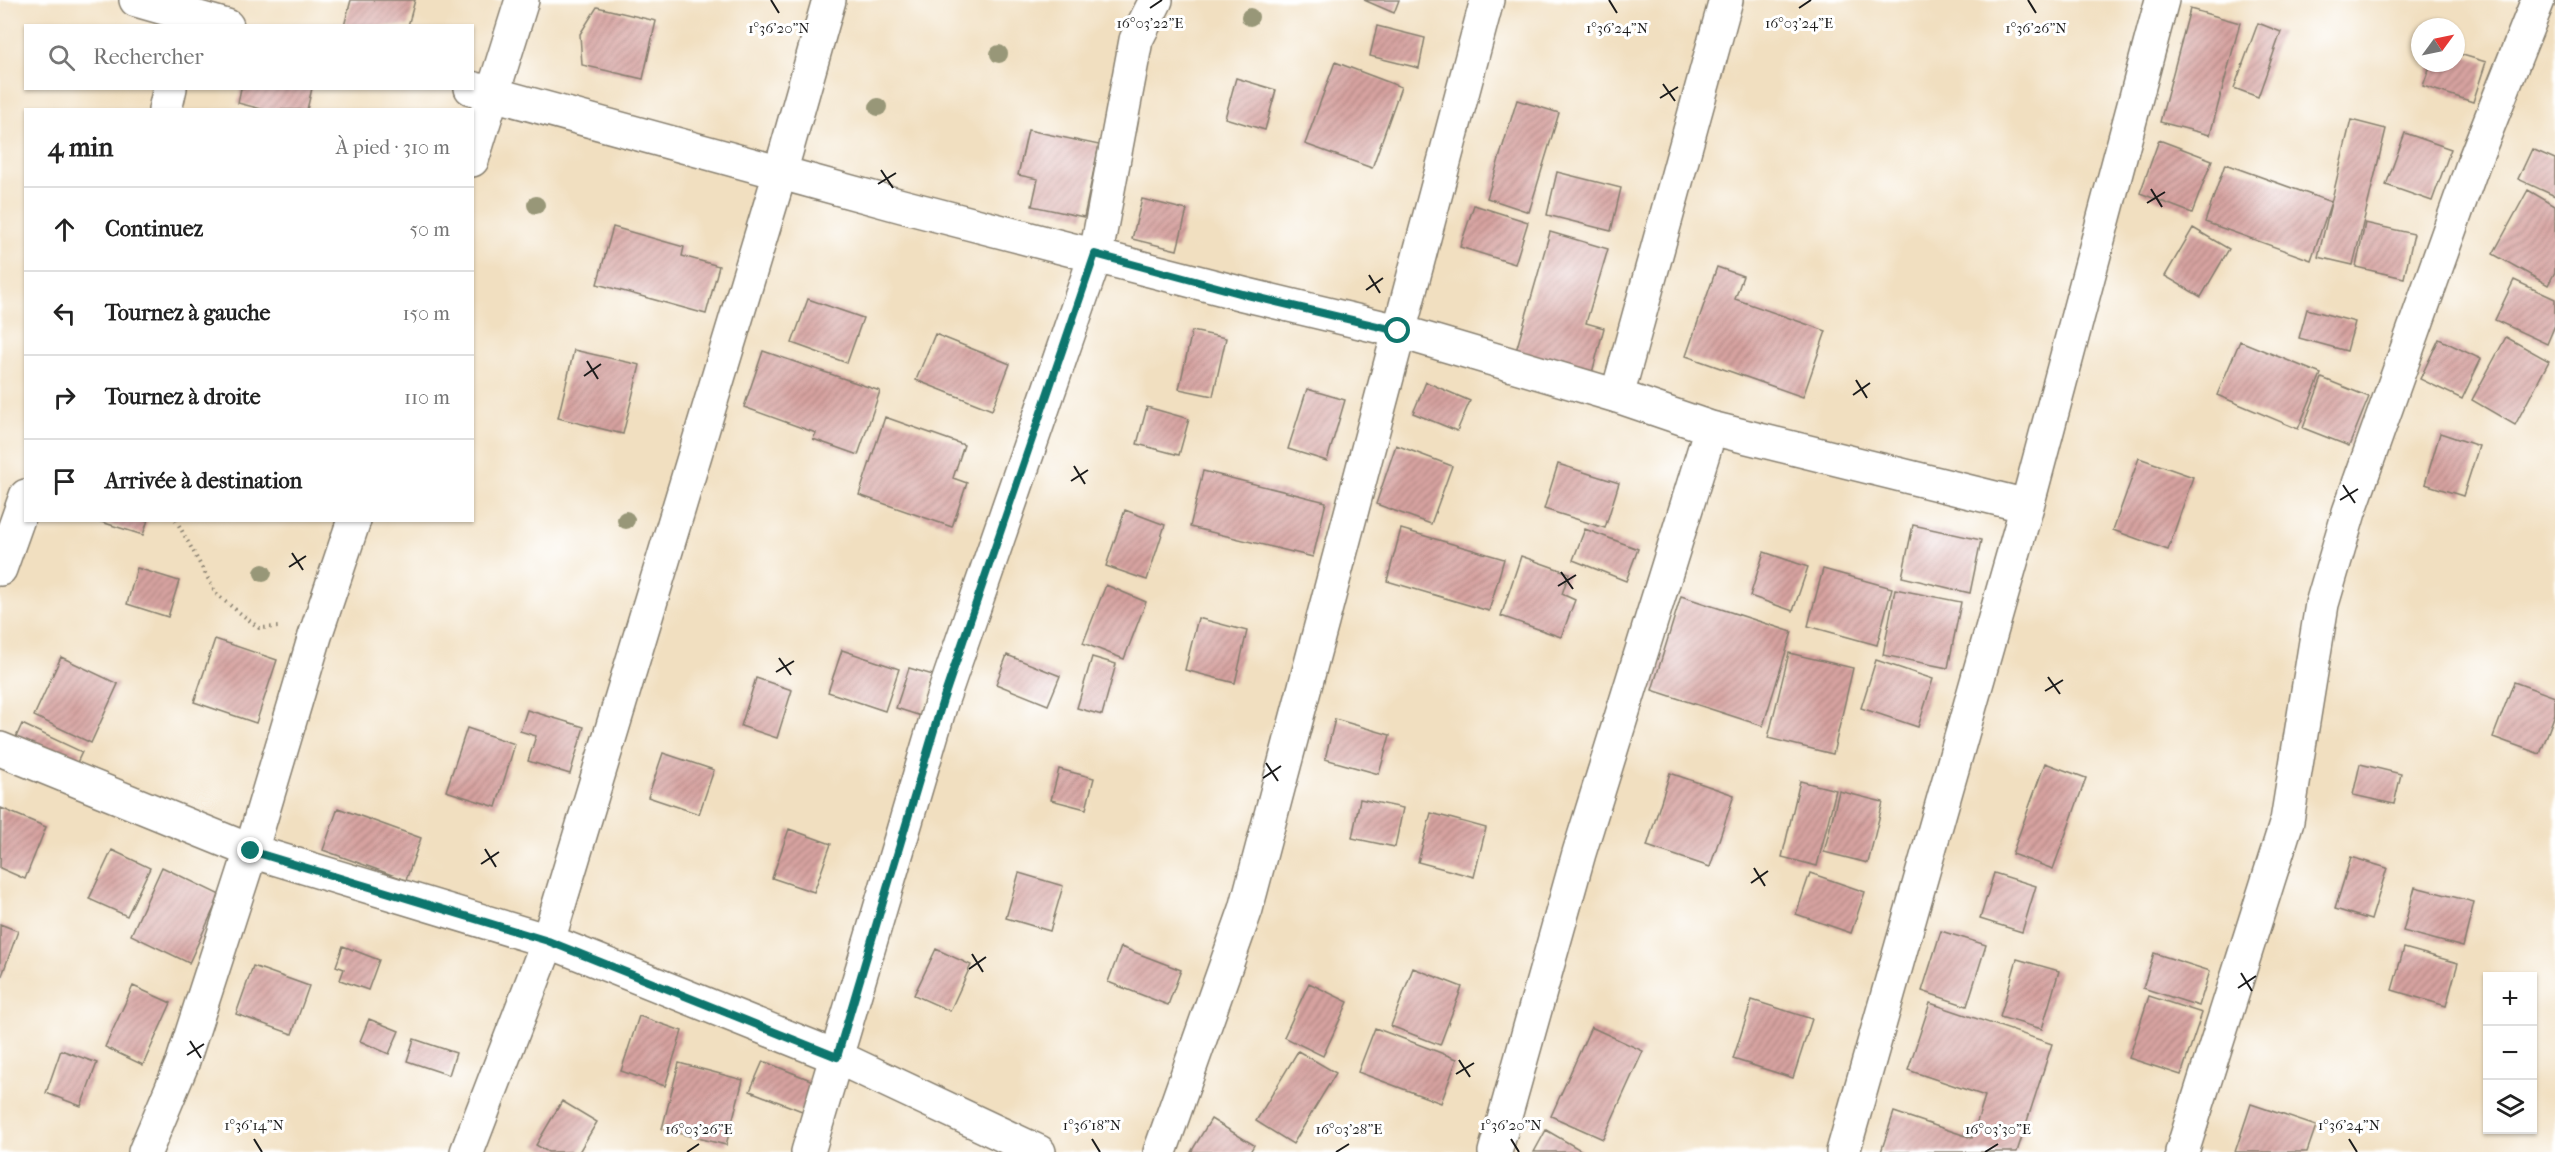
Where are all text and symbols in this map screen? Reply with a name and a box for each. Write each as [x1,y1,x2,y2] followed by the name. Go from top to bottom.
[1117,14,1183,32] text: 16°03'22"E
[1765,14,1833,32] text: 16°03'24"E
[2411,18,2465,72] north arrow
[748,19,810,37] text: 1°36'20"N
[1586,19,1649,37] text: 1°36'24"N
[2005,19,2067,37] text: 1°36'26"N
[24,24,474,90] search box
[45,41,78,74] icon: search
[93,44,204,70] text: Rechercher
[48,132,113,163] text: 4 min
[336,136,450,159] text: À pied · 310 m
[48,213,81,246] icon: ahead
[105,216,203,242] text: Continuez
[409,218,450,241] text: 50 m
[48,297,81,330] icon: left
[105,300,270,326] text: Tournez à gauche
[402,302,450,325] text: 150 m
[1384,317,1410,343] route start
[48,381,81,414] icon: right
[105,384,261,410] text: Tournez à droite
[404,386,450,409] text: 110 m
[48,465,81,498] icon: arrive
[105,468,302,494] text: Arrivée à destination
[237,837,263,863] route end
[2483,972,2537,1134] map controls
[2483,972,2537,1026] button: +
[2483,1026,2537,1080] button: −
[2483,1080,2537,1134] button: layers
[224,1116,284,1134] text: 1°36'14"N
[1063,1116,1122,1134] text: 1°36'18"N
[1480,1116,1542,1134] text: 1°36'20"N
[2318,1116,2381,1134] text: 1°36'24"N
[665,1120,733,1138] text: 16°03'26"E
[1316,1120,1382,1138] text: 16°03'28"E
[1965,1120,2031,1138] text: 16°03'30"E

